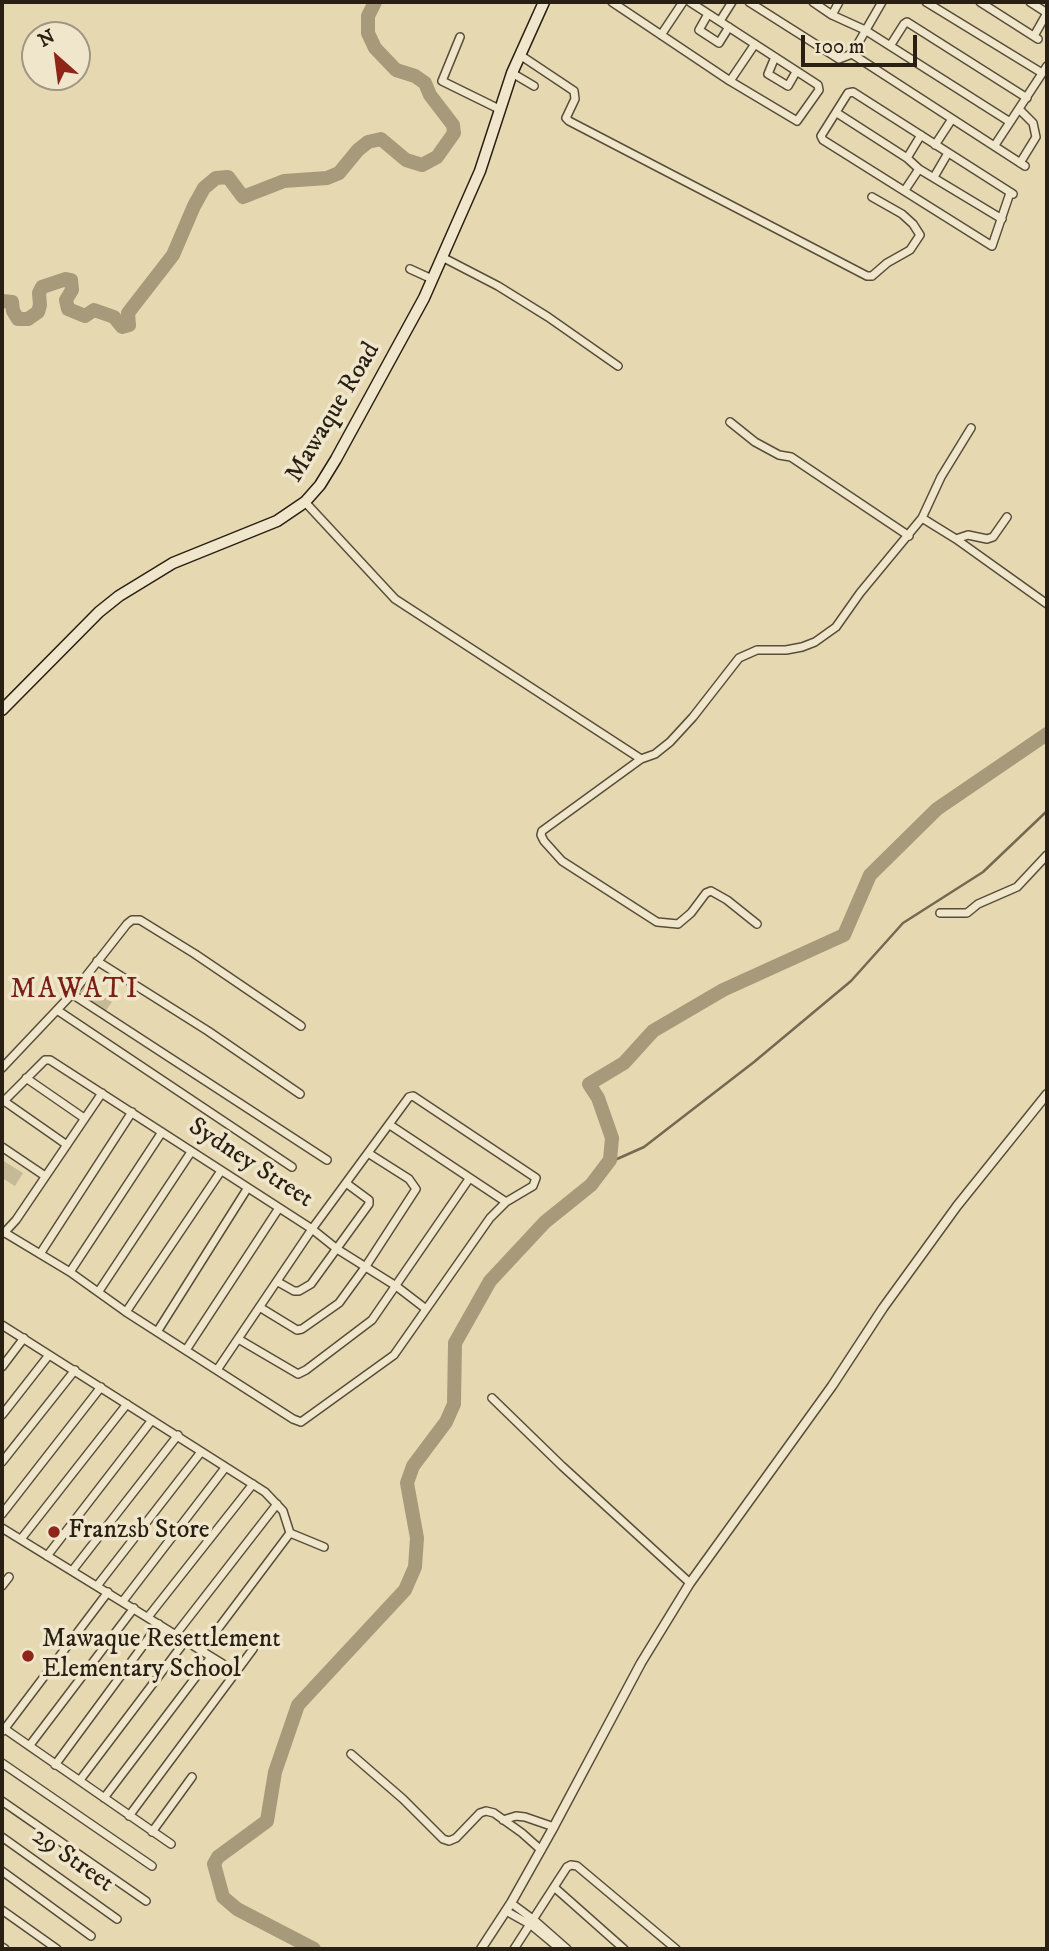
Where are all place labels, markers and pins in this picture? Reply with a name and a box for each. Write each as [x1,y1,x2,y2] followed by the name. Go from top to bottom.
[68,1516,210,1548] place label: Franzsb Store
[46,1524,62,1540] marker: Franzsb Store
[42,1625,281,1686] place label: Mawaque Resettlement Elementary School
[20,1648,36,1664] marker: Mawaque Resettlement Elementary School

